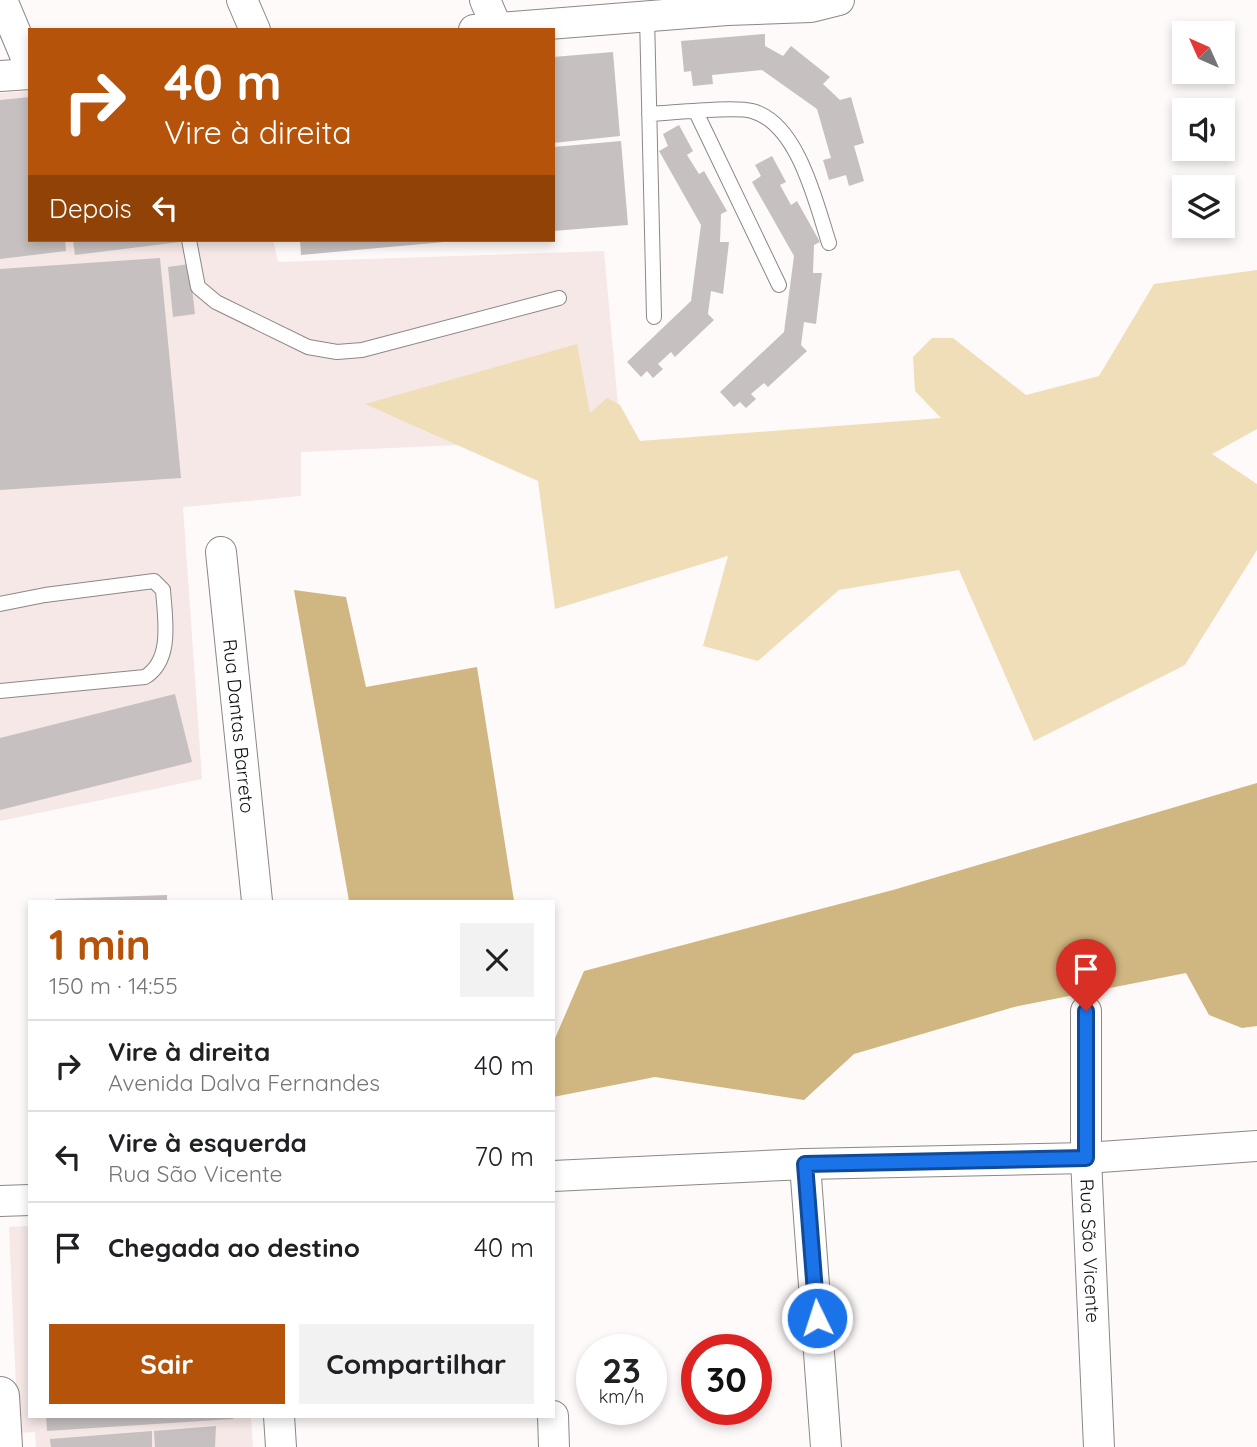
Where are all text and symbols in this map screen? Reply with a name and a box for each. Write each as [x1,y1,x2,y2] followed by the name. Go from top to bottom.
[1172,21,1236,84] north arrow
[1172,21,1235,238] map controls
[164,51,282,112] text: 40 m
[49,56,140,147] icon: right
[1172,98,1235,161] button: sound
[164,112,352,152] text: Vire à direita
[1172,175,1235,238] button: layers
[146,189,184,227] icon: left
[49,192,132,225] text: Depois
[218,638,260,814] street label: Rua Dantas Barreto
[49,918,151,971] text: 1 min
[460,923,534,997] button: close
[1056,939,1116,1011] pin
[1067,950,1105,988] icon: arrive
[49,971,178,1000] text: 150 m · 14:55
[108,1035,270,1068] text: Vire à direita
[49,1047,87,1085] icon: right
[474,1049,534,1082] text: 40 m
[108,1068,380,1097] text: Avenida Dalva Fernandes
[108,1126,307,1159] text: Vire à esquerda
[49,1138,87,1176] icon: left
[474,1140,534,1173] text: 70 m
[108,1159,283,1188] text: Rua São Vicente
[1075,1178,1105,1324] street label: Rua São Vicente
[49,1229,87,1267] icon: arrive
[108,1231,360,1264] text: Chegada ao destino
[474,1231,534,1264] text: 40 m
[780,1281,854,1355] position arrow
[49,1324,285,1404] button: Sair
[299,1324,534,1404] button: Compartilhar
[681,1334,772,1425] speed limit sign: 30
[602,1348,641,1392] text: 23
[599,1385,644,1408] text: km/h

